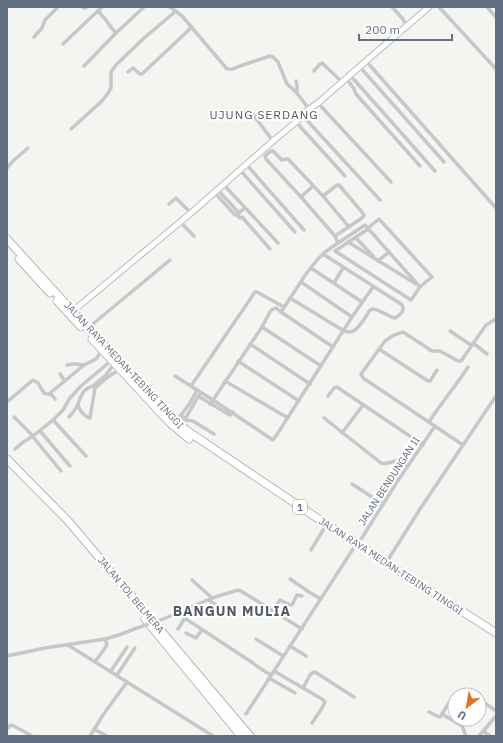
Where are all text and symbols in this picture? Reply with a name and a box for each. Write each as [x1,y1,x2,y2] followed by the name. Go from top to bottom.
[359,16,452,42] scale bar
[365,22,400,37] text: 200 m
[210,107,318,122] district label: UJUNG SERDANG
[61,299,187,431] street label: JALAN RAYA MEDAN-TEBING TINGGI
[355,434,423,528] street label: JALAN BENDUNGAN II
[293,500,307,514] road number: 1
[316,514,466,618] street label: JALAN RAYA MEDAN-TEBING TINGGI
[95,554,167,637] street label: JALAN TOL BELMERA
[173,602,291,620] district label: BANGUN MULIA
[447,687,487,727] north arrow
[455,708,469,724] text: U

